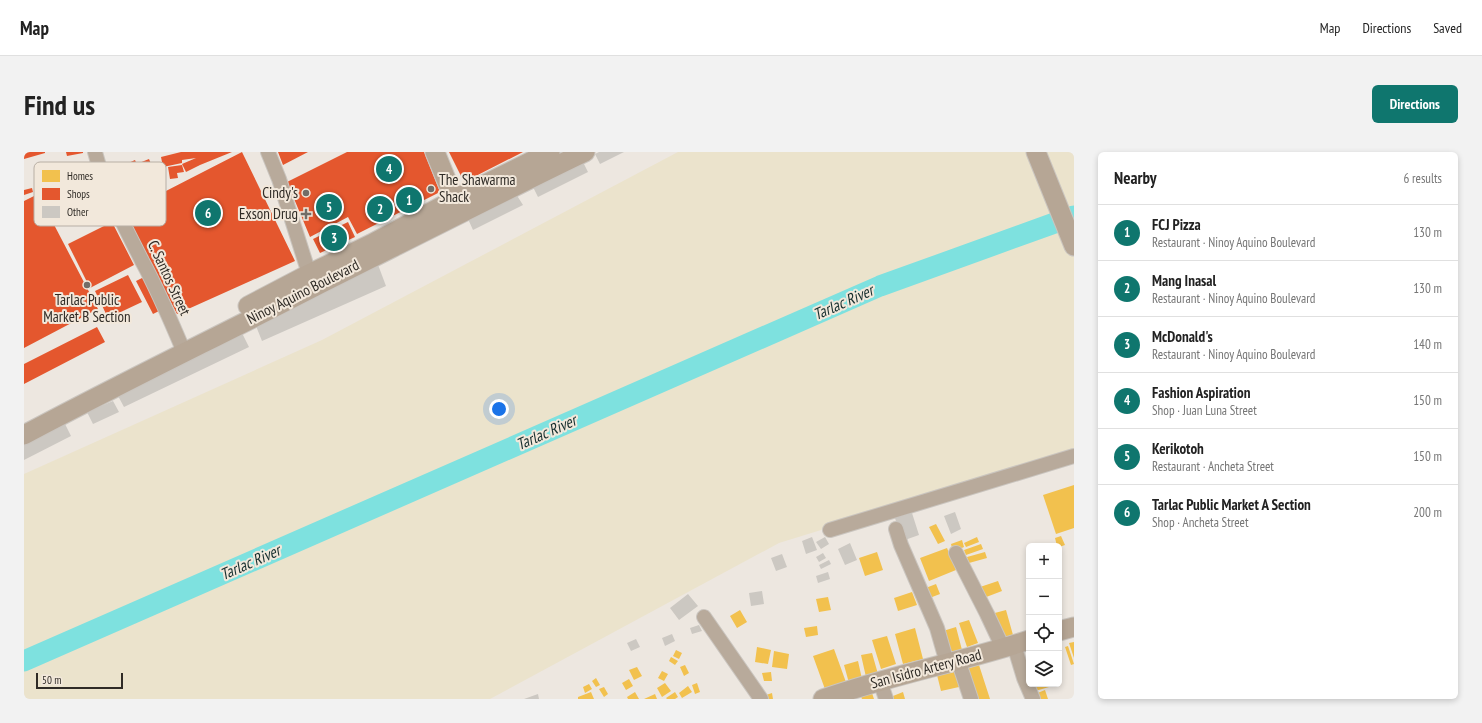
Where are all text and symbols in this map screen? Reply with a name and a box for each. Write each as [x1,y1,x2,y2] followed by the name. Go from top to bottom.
[20,16,49,40] text: Map
[1320,19,1340,37] text: Map
[1362,19,1411,37] text: Directions
[1433,19,1462,37] text: Saved
[1372,85,1458,123] button: Directions
[24,86,95,123] text: Find us
[376,154,402,184] pin: 4
[34,162,166,226] legend
[1114,167,1157,189] text: Nearby
[67,169,93,183] text: Homes
[439,170,515,206] place label: The Shawarma Shack
[1403,170,1442,187] text: 6 results
[262,183,298,202] place label: Cindy's
[426,184,436,194] marker: The Shawarma Shack
[396,185,422,215] pin: 1
[67,187,90,201] text: Shops
[301,188,311,198] marker: Cindy's
[316,192,342,222] pin: 5
[367,194,393,224] pin: 2
[195,198,221,228] pin: 6
[239,204,298,223] place label: Exson Drug
[67,205,88,219] text: Other
[301,209,311,219] marker: Exson Drug
[1152,215,1201,234] text: FCJ Pizza
[321,223,347,253] pin: 3
[1124,224,1130,241] text: 1
[1413,224,1442,241] text: 130 m
[1152,234,1315,251] text: Restaurant · Ninoy Aquino Boulevard
[144,237,195,318] street label: C. Santos Street
[243,255,362,328] street label: Ninoy Aquino Boulevard
[1152,271,1216,290] text: Mang Inasal
[810,279,879,324] water label: Tarlac River
[82,280,92,290] marker: Tarlac Public Market B Section
[1124,280,1130,297] text: 2
[1413,280,1442,297] text: 130 m
[43,290,131,326] place label: Tarlac Public Market B Section
[1152,290,1315,307] text: Restaurant · Ninoy Aquino Boulevard
[1152,327,1213,346] text: McDonald's
[1124,336,1130,353] text: 3
[1413,336,1442,353] text: 140 m
[1152,346,1315,363] text: Restaurant · Ninoy Aquino Boulevard
[1152,383,1250,402] text: Fashion Aspiration
[1124,392,1130,409] text: 4
[1413,392,1442,409] text: 150 m
[489,399,509,419] your location
[1152,402,1257,419] text: Shop · Juan Luna Street
[513,409,582,454] water label: Tarlac River
[1152,439,1204,458] text: Kerikotoh
[1124,448,1130,465] text: 5
[1413,448,1442,465] text: 150 m
[1152,458,1274,475] text: Restaurant · Ancheta Street
[1152,495,1311,514] text: Tarlac Public Market A Section
[1124,504,1130,521] text: 6
[1413,504,1442,521] text: 200 m
[1152,514,1249,531] text: Shop · Ancheta Street
[217,539,286,584] water label: Tarlac River
[1026,543,1062,687] map controls
[1026,543,1062,579] button: +
[1026,579,1062,615] button: −
[1026,615,1062,651] button: locate
[868,645,983,692] street label: San Isidro Artery Road
[1026,651,1062,687] button: layers
[36,671,123,690] scale bar
[42,673,61,687] text: 50 m

